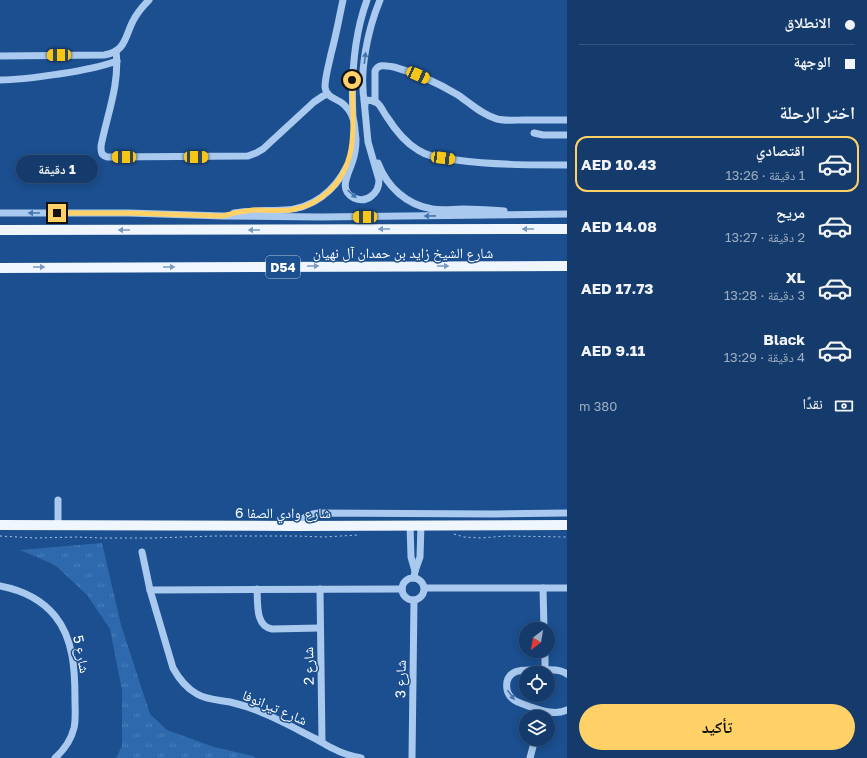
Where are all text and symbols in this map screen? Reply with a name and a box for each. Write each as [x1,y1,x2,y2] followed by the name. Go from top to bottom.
[785,13,831,31] text: الانطلاق
[47,49,71,61] car
[361,52,368,64] one-way arrow
[793,52,831,70] text: الوجهة
[405,65,431,85] car
[343,71,361,89] route start
[780,101,855,123] text: اختر الرحلة
[756,141,805,159] text: اقتصادي
[817,146,853,182] icon: car
[112,151,136,163] car
[184,151,208,163] car
[430,151,456,165] car
[16,155,98,183] callout: 1 دقيقة
[581,155,656,173] text: AED 10.43
[38,161,76,177] text: 1 دقيقة
[725,167,805,183] text: 1 دقيقة · 13:26
[347,190,357,199] one-way arrow
[776,203,805,221] text: مريح
[48,204,66,222] route end
[817,208,853,244] icon: car
[27,210,40,216] one-way arrow
[353,211,377,223] car
[423,213,436,219] one-way arrow
[581,217,657,235] text: AED 14.08
[377,226,390,232] one-way arrow
[521,226,534,232] one-way arrow
[117,227,130,233] one-way arrow
[247,227,260,233] one-way arrow
[725,229,805,245] text: 2 دقيقة · 13:27
[313,244,493,263] street label: شارع الشيخ زايد بن حمدان آل نهيان
[266,256,300,278] road number: D54
[307,263,320,269] one-way arrow
[437,263,450,269] one-way arrow
[33,264,46,270] one-way arrow
[163,264,176,270] one-way arrow
[786,268,805,286] text: XL
[817,270,853,306] icon: car
[581,279,654,297] text: AED 17.73
[724,287,805,303] text: 3 دقيقة · 13:28
[763,330,805,348] text: Black
[817,332,853,368] icon: car
[581,341,645,359] text: AED 9.11
[724,349,805,365] text: 4 دقيقة · 13:29
[802,394,823,412] text: نقدًا
[833,395,855,417] icon: cash
[579,398,617,414] text: 380 m
[235,504,331,524] street label: شارع وادي الصفا 6
[519,622,555,658] north arrow
[519,622,555,746] map controls
[68,634,94,675] street label: شارع 5
[299,647,319,685] street label: شارع 2
[391,660,411,698] street label: شارع 3
[519,666,555,702] button: locate
[239,686,310,730] street label: شارع تيرانوفا
[507,689,515,700] one-way arrow
[579,704,855,750] button: تأكيد
[519,710,555,746] button: layers

